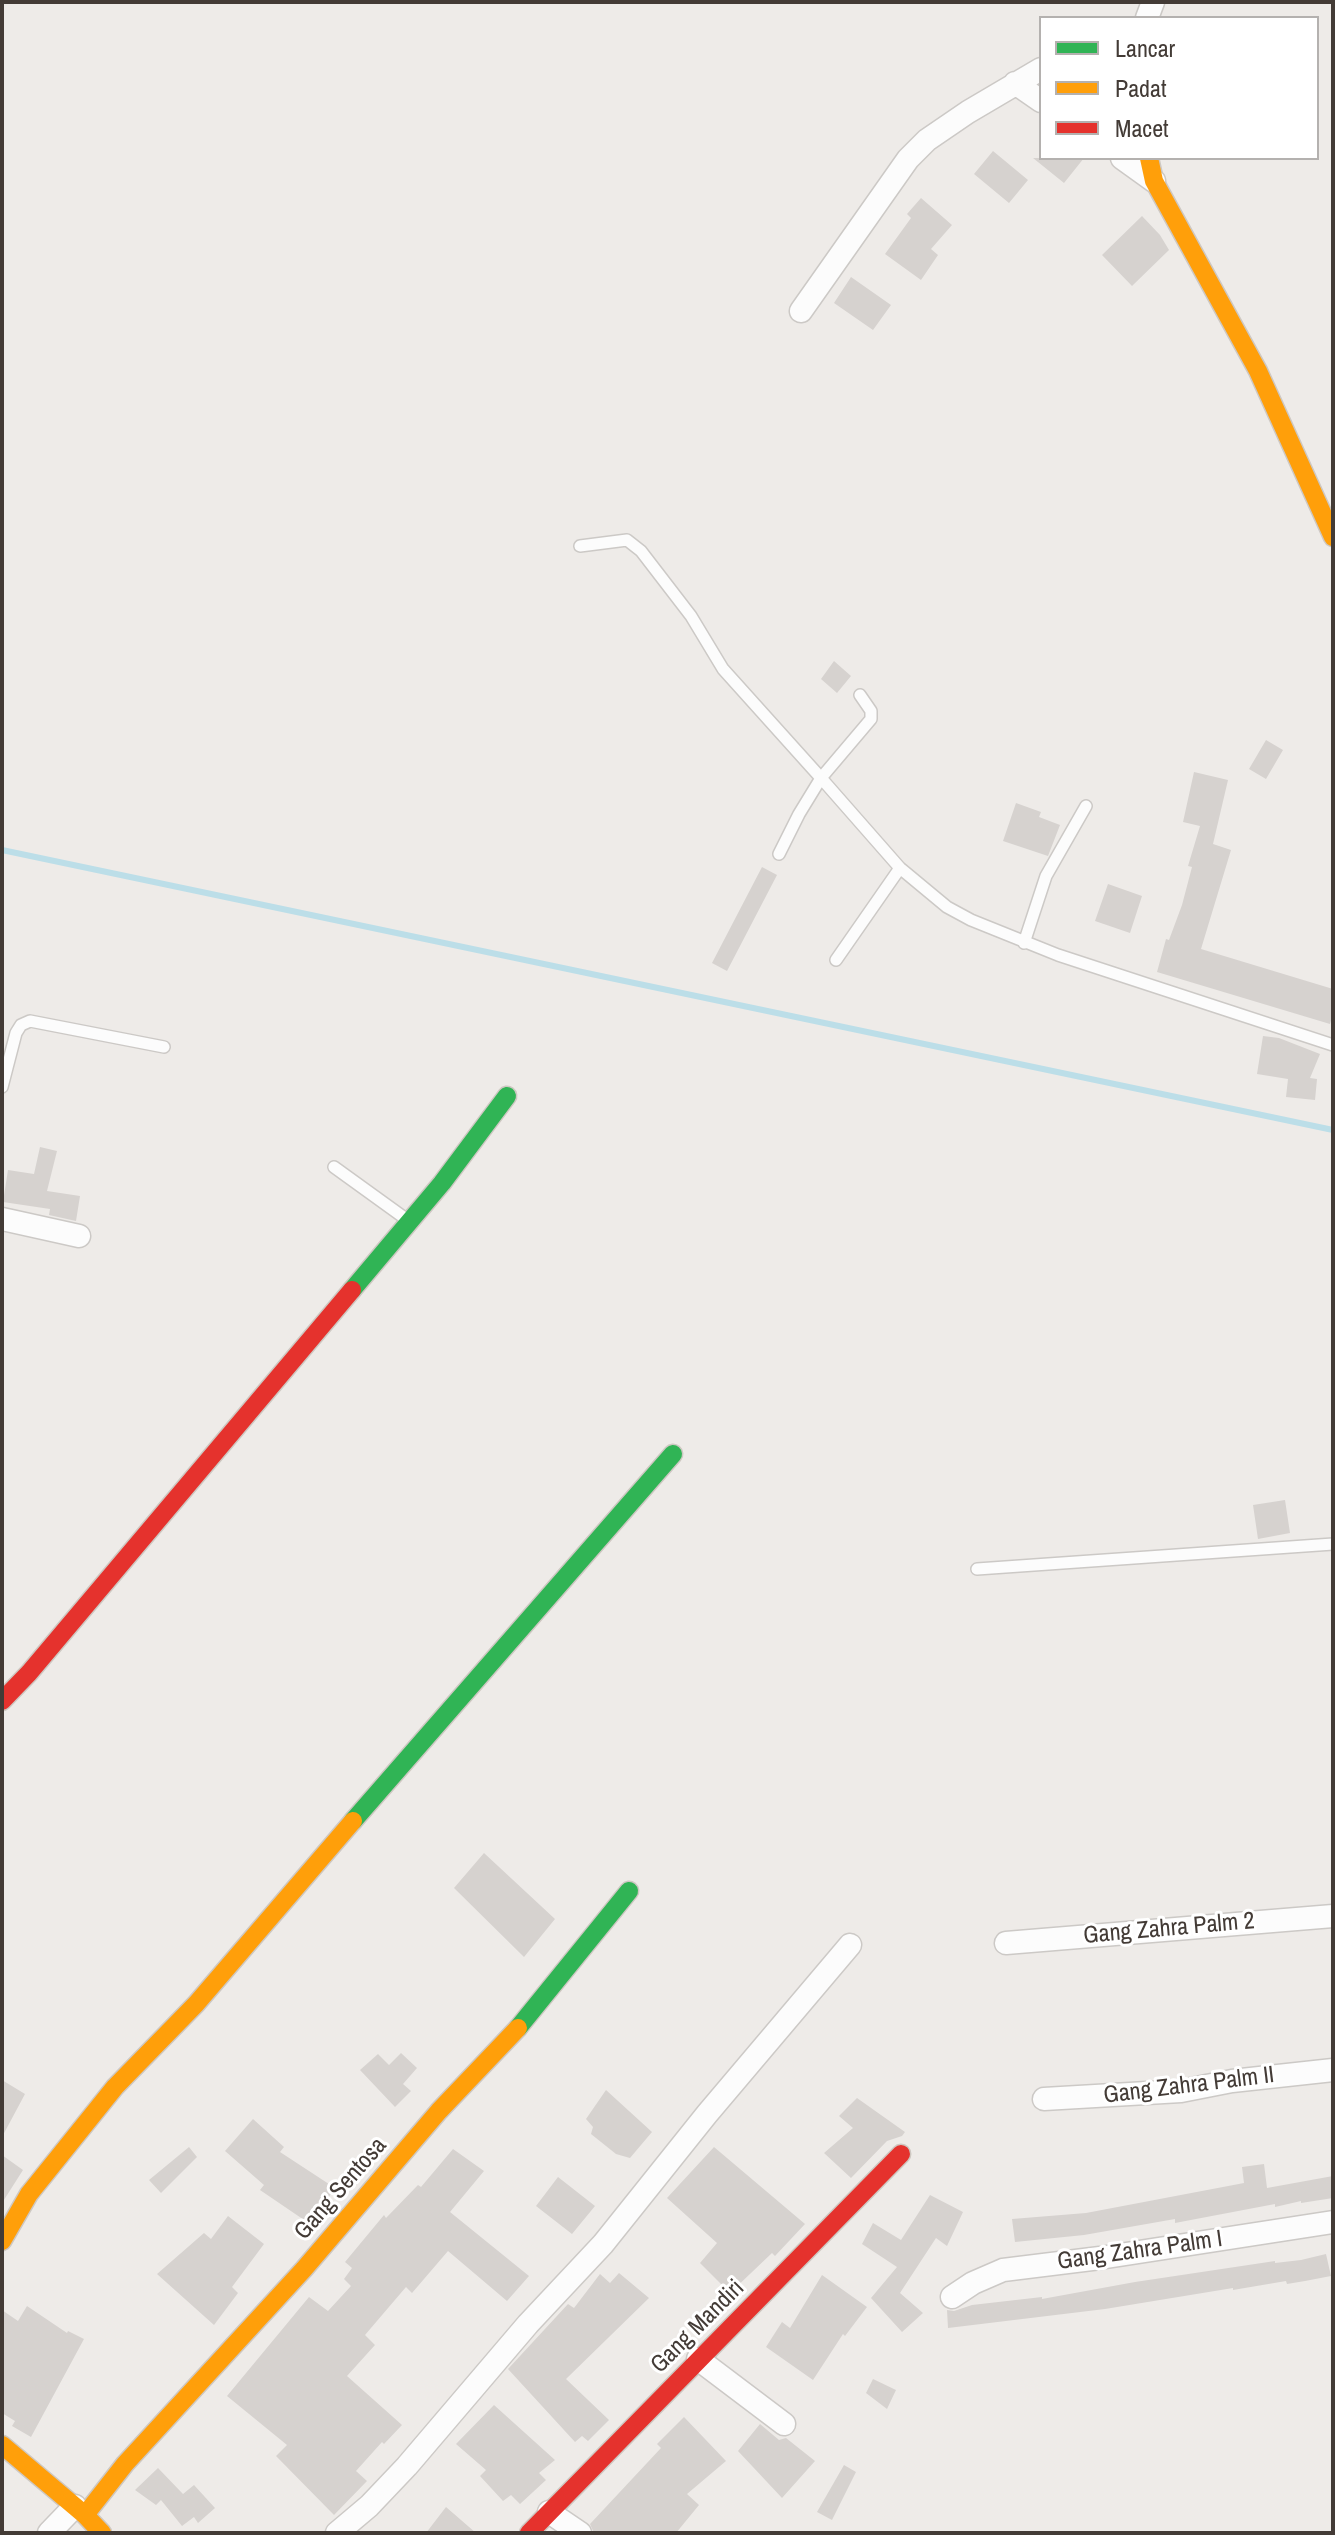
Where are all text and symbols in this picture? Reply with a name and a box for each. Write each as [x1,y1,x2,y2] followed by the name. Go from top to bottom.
[1039,16,1319,160] legend
[1115,32,1175,64] text: Lancar
[1115,72,1166,104] text: Padat
[1115,112,1169,144] text: Macet
[1082,1907,1256,1951] street label: Gang Zahra Palm 2
[1102,2061,1276,2111] street label: Gang Zahra Palm II
[289,2132,393,2246] street label: Gang Sentosa
[1056,2225,1224,2277] street label: Gang Zahra Palm I
[645,2274,751,2380] street label: Gang Mandiri

